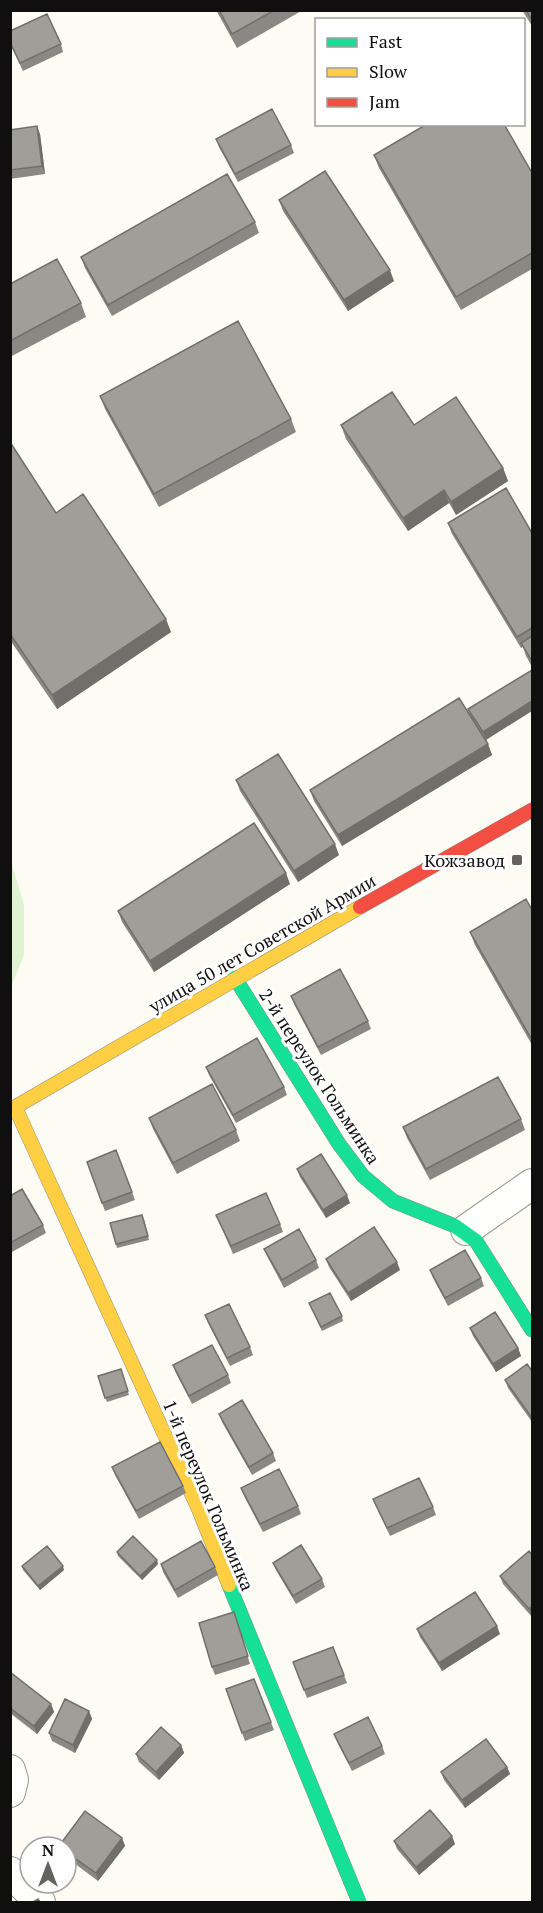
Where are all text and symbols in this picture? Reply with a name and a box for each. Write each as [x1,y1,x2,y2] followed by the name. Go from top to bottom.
[315,18,525,126] legend
[369,29,403,53] text: Fast
[369,59,408,83] text: Slow
[369,89,400,113] text: Jam
[424,848,505,872] place label: Кожзавод
[510,853,524,867] marker: Кожзавод
[143,868,380,1018] street label: улица 50 лет Советской Армии
[254,984,386,1168] street label: 2-й переулок Гольминка
[158,1396,260,1594] street label: 1-й переулок Гольминка
[18,1835,78,1895] north arrow
[42,1839,54,1861] text: N

